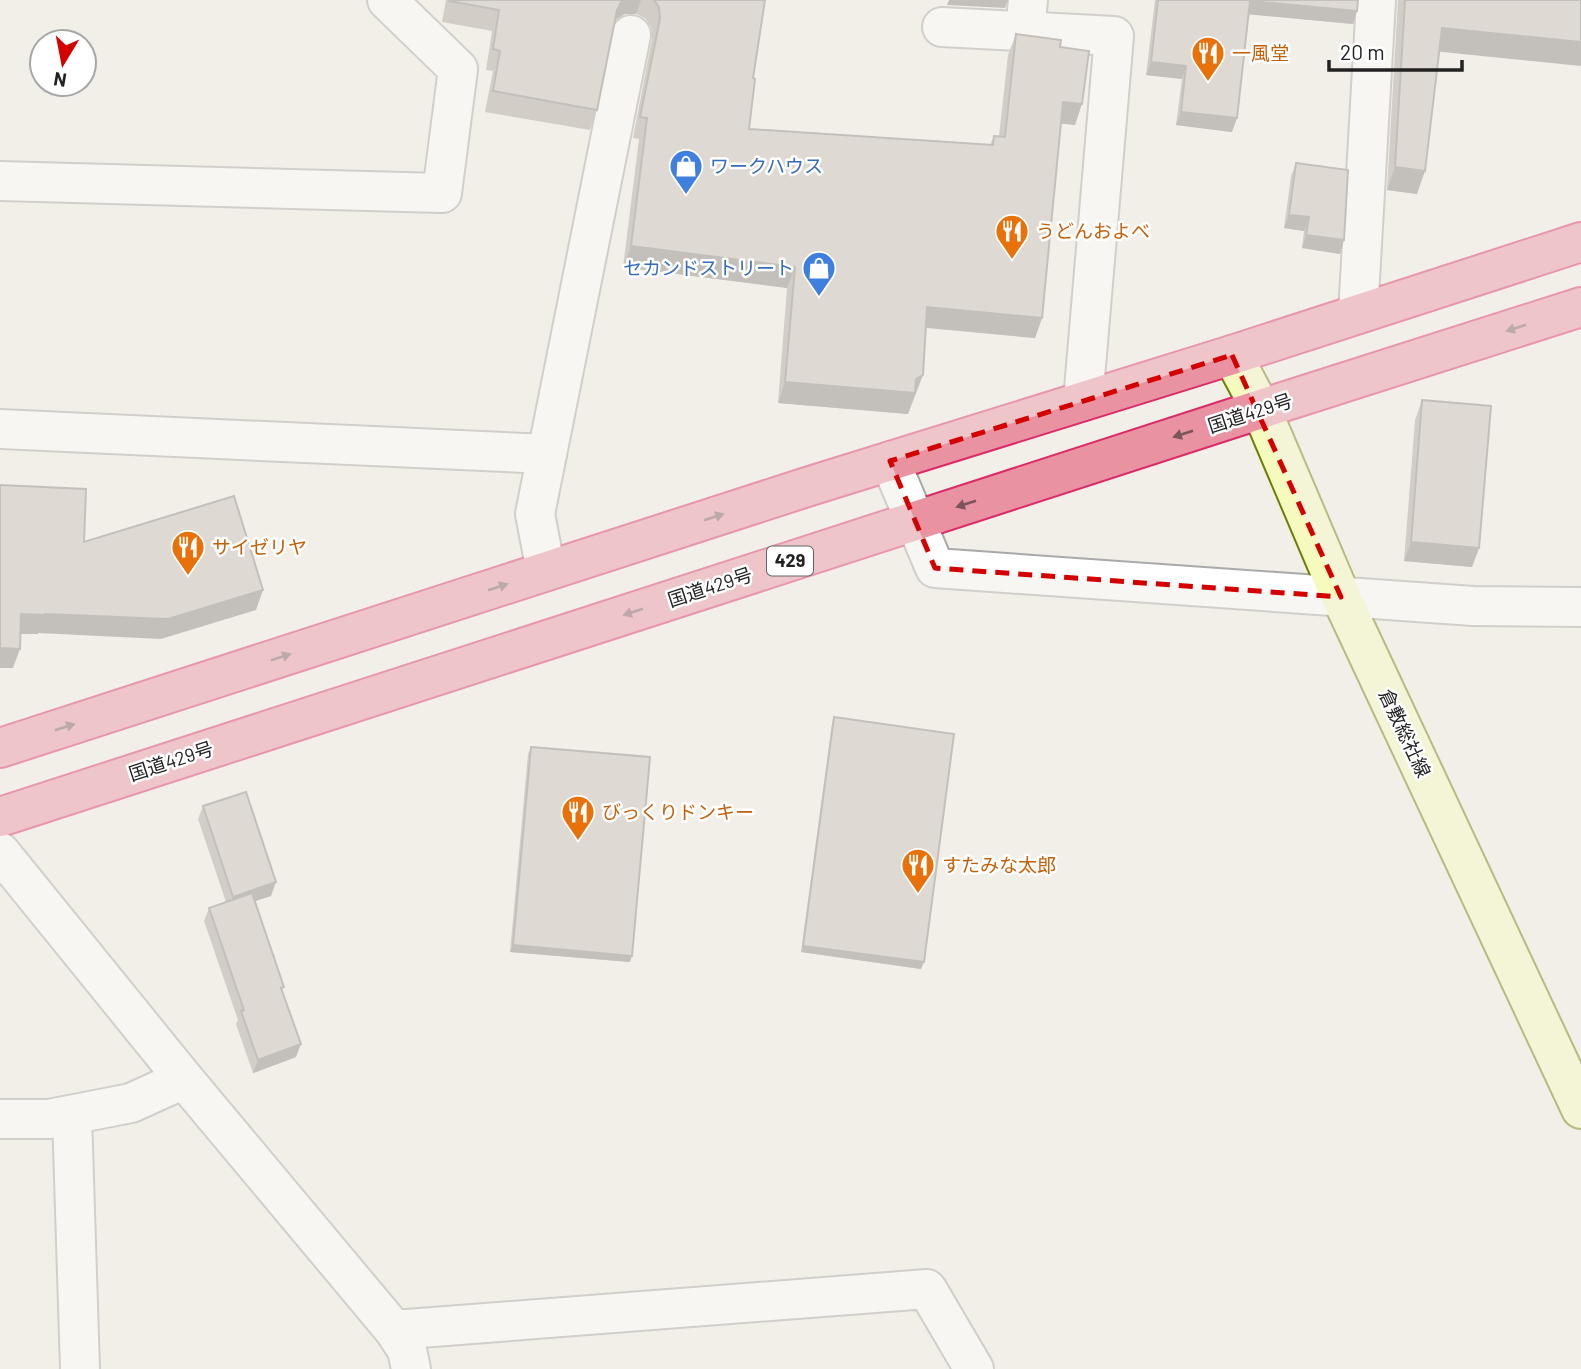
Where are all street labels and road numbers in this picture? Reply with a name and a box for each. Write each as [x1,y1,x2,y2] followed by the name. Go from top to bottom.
[1205,388,1295,437] street label: 国道429号
[767,546,813,576] road number: 429
[665,562,755,611] street label: 国道429号
[1375,685,1436,781] street label: 倉敷総社線
[126,736,216,785] street label: 国道429号

